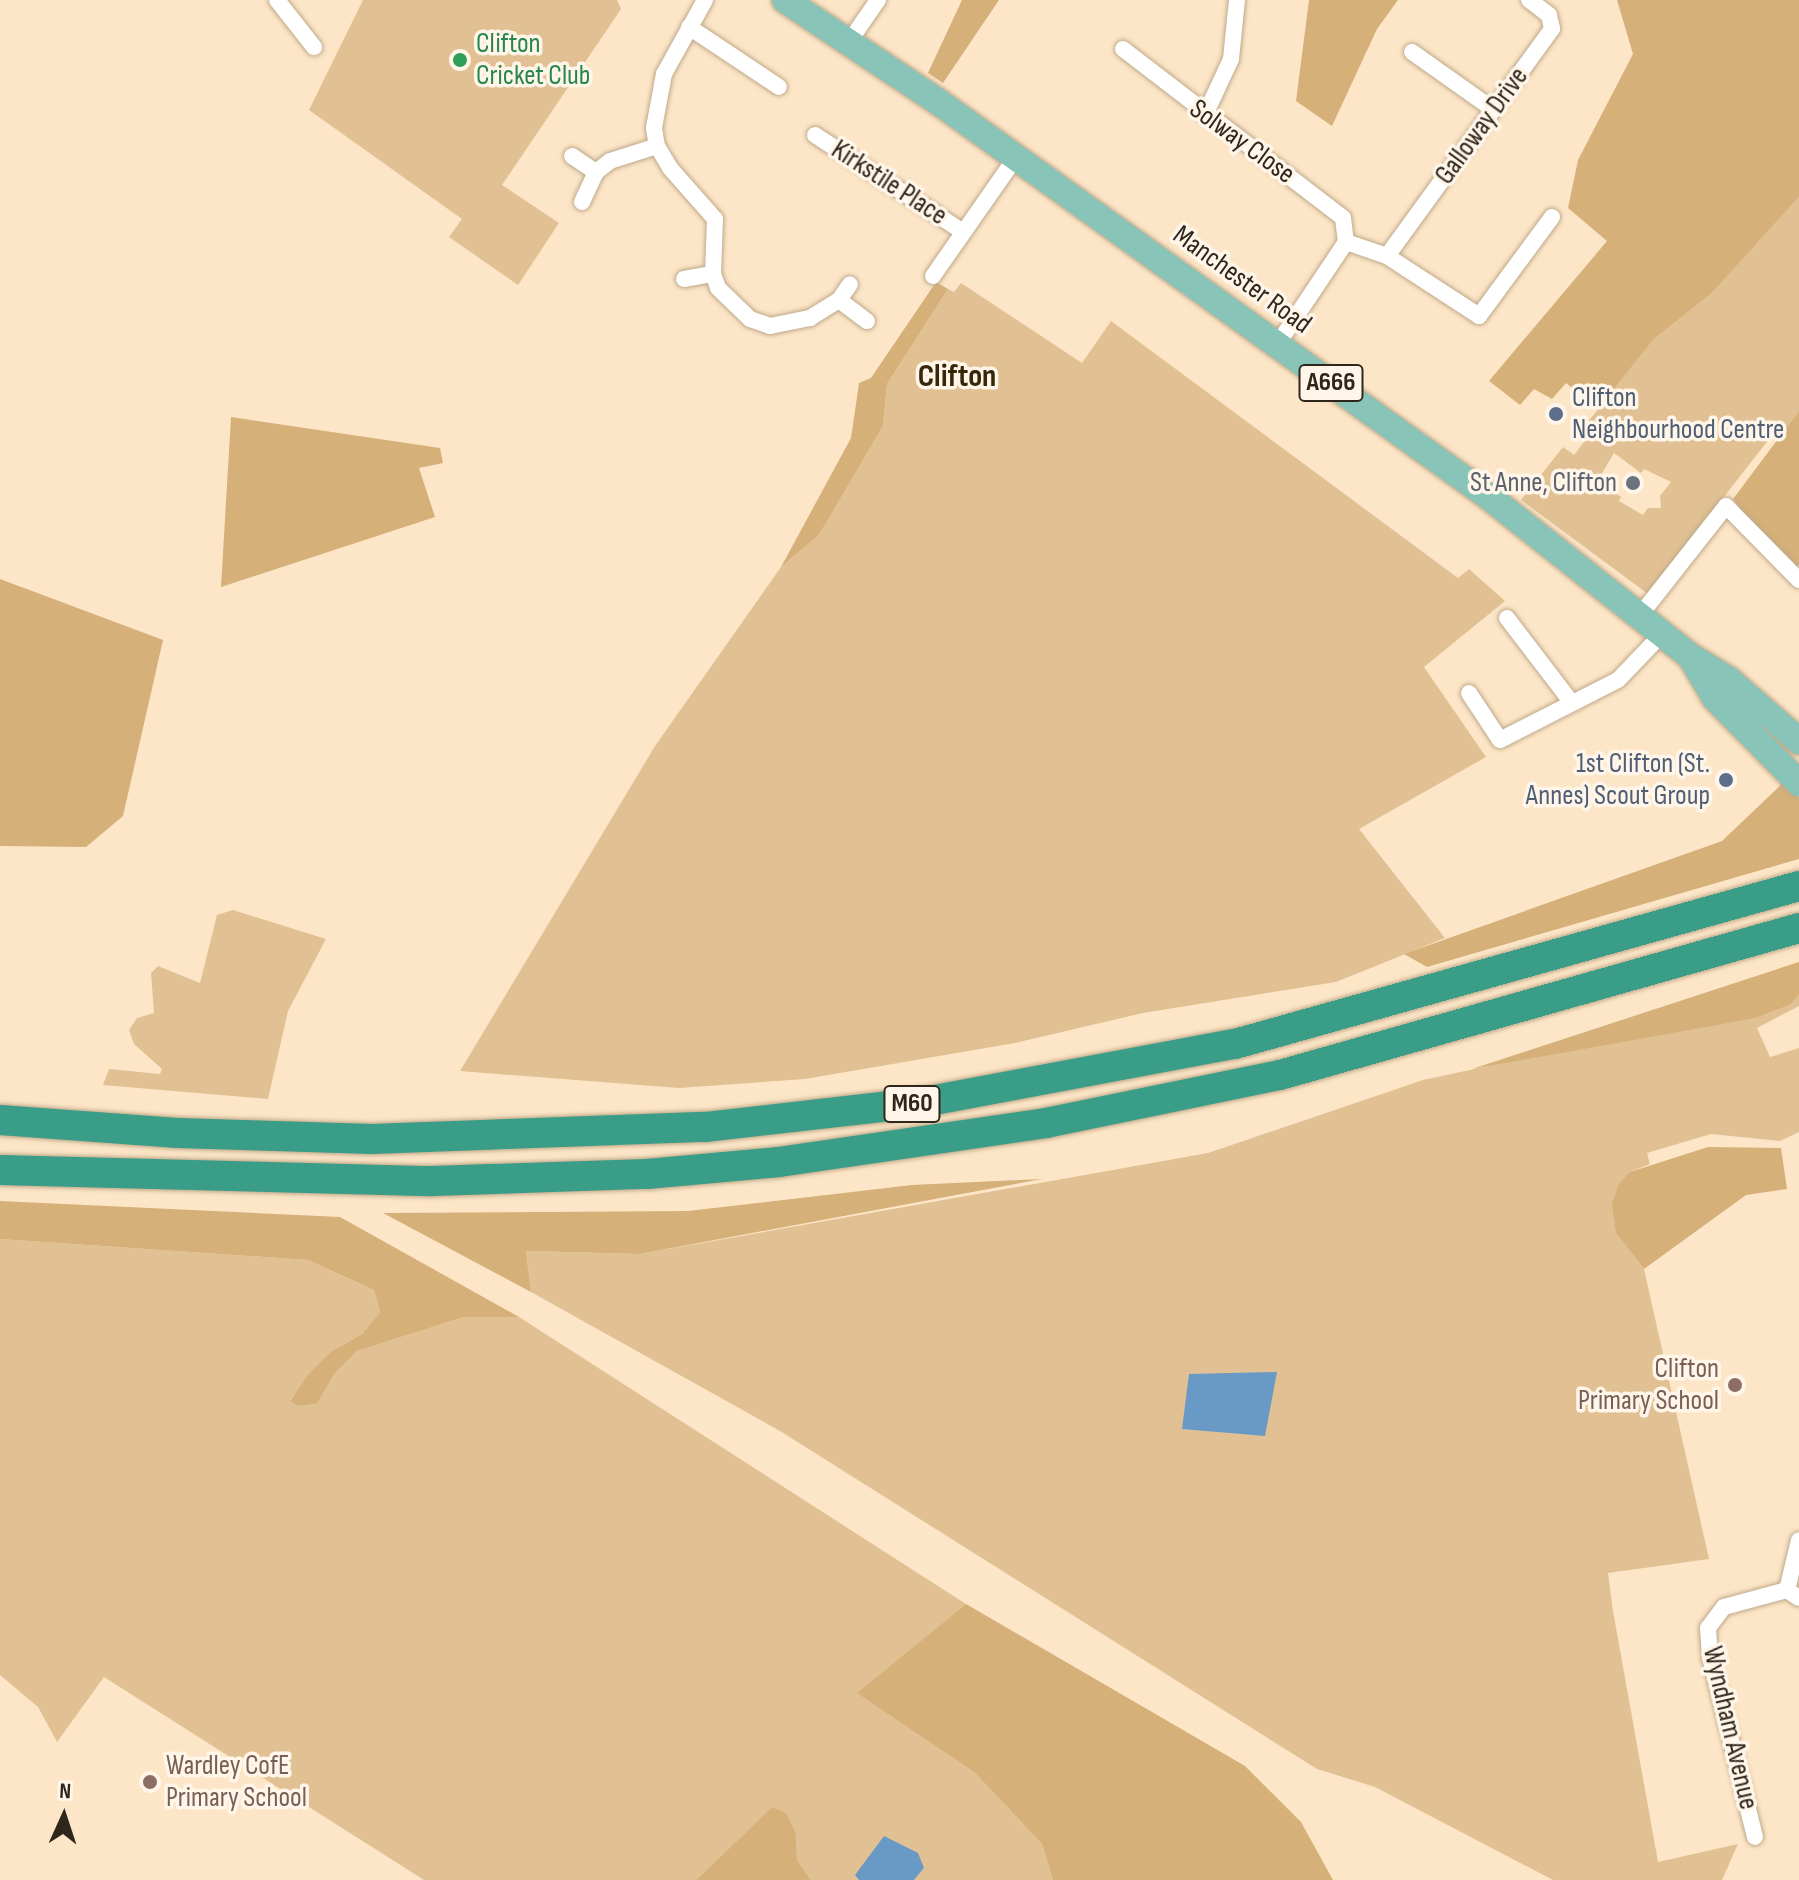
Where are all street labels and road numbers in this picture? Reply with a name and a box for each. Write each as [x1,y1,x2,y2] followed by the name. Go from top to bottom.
[1428,61,1536,191] street label: Galloway Drive
[1183,93,1301,191] street label: Solway Close
[825,133,953,233] street label: Kirkstile Place
[1166,219,1318,341] street label: Manchester Road
[1297,361,1365,405] road number: A666
[882,1082,942,1126] road number: M60
[1695,1643,1765,1813] street label: Wyndham Avenue

